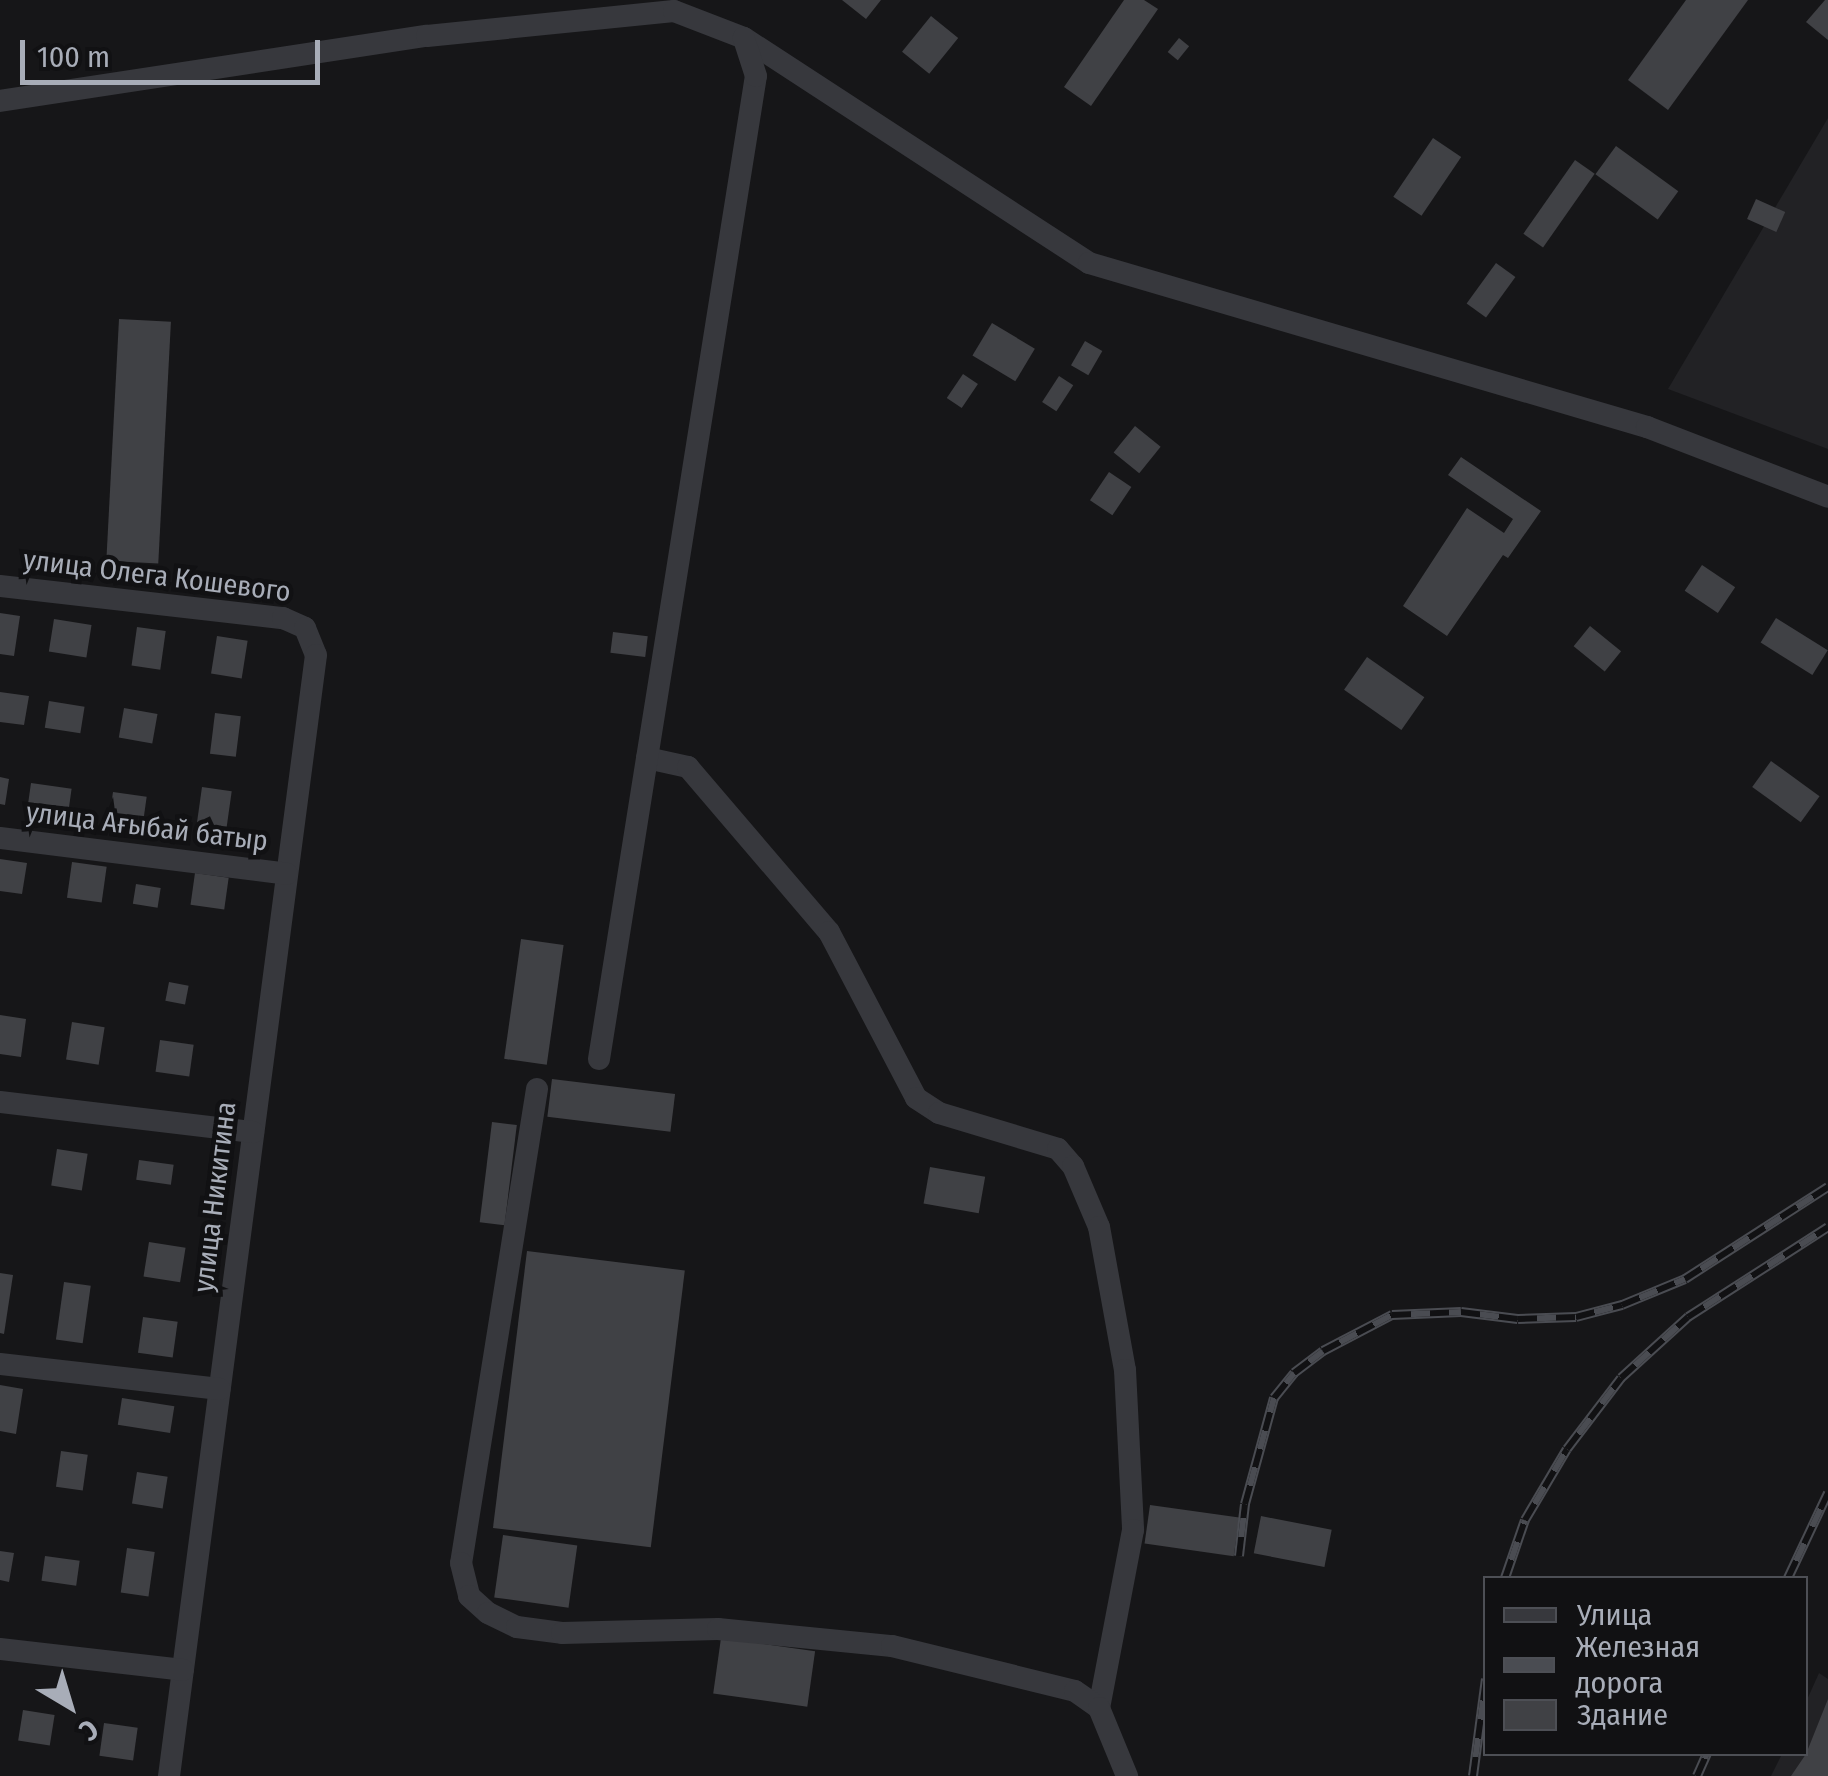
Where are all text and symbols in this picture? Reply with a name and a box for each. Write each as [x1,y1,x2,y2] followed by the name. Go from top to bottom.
[25,20,325,82] scale bar
[37,39,110,75] text: 100 m
[21,543,293,609] street label: улица Олега Кошевого
[24,796,270,858] street label: улица Ағыбай батыр
[187,1100,243,1294] street label: улица Никитина
[1483,1576,1808,1756] legend
[1577,1597,1652,1633] text: Улица
[1575,1629,1700,1701] text: Железная дорога
[20,1656,120,1756] north arrow
[1577,1697,1668,1733] text: Здание
[73,1713,105,1748] text: С

